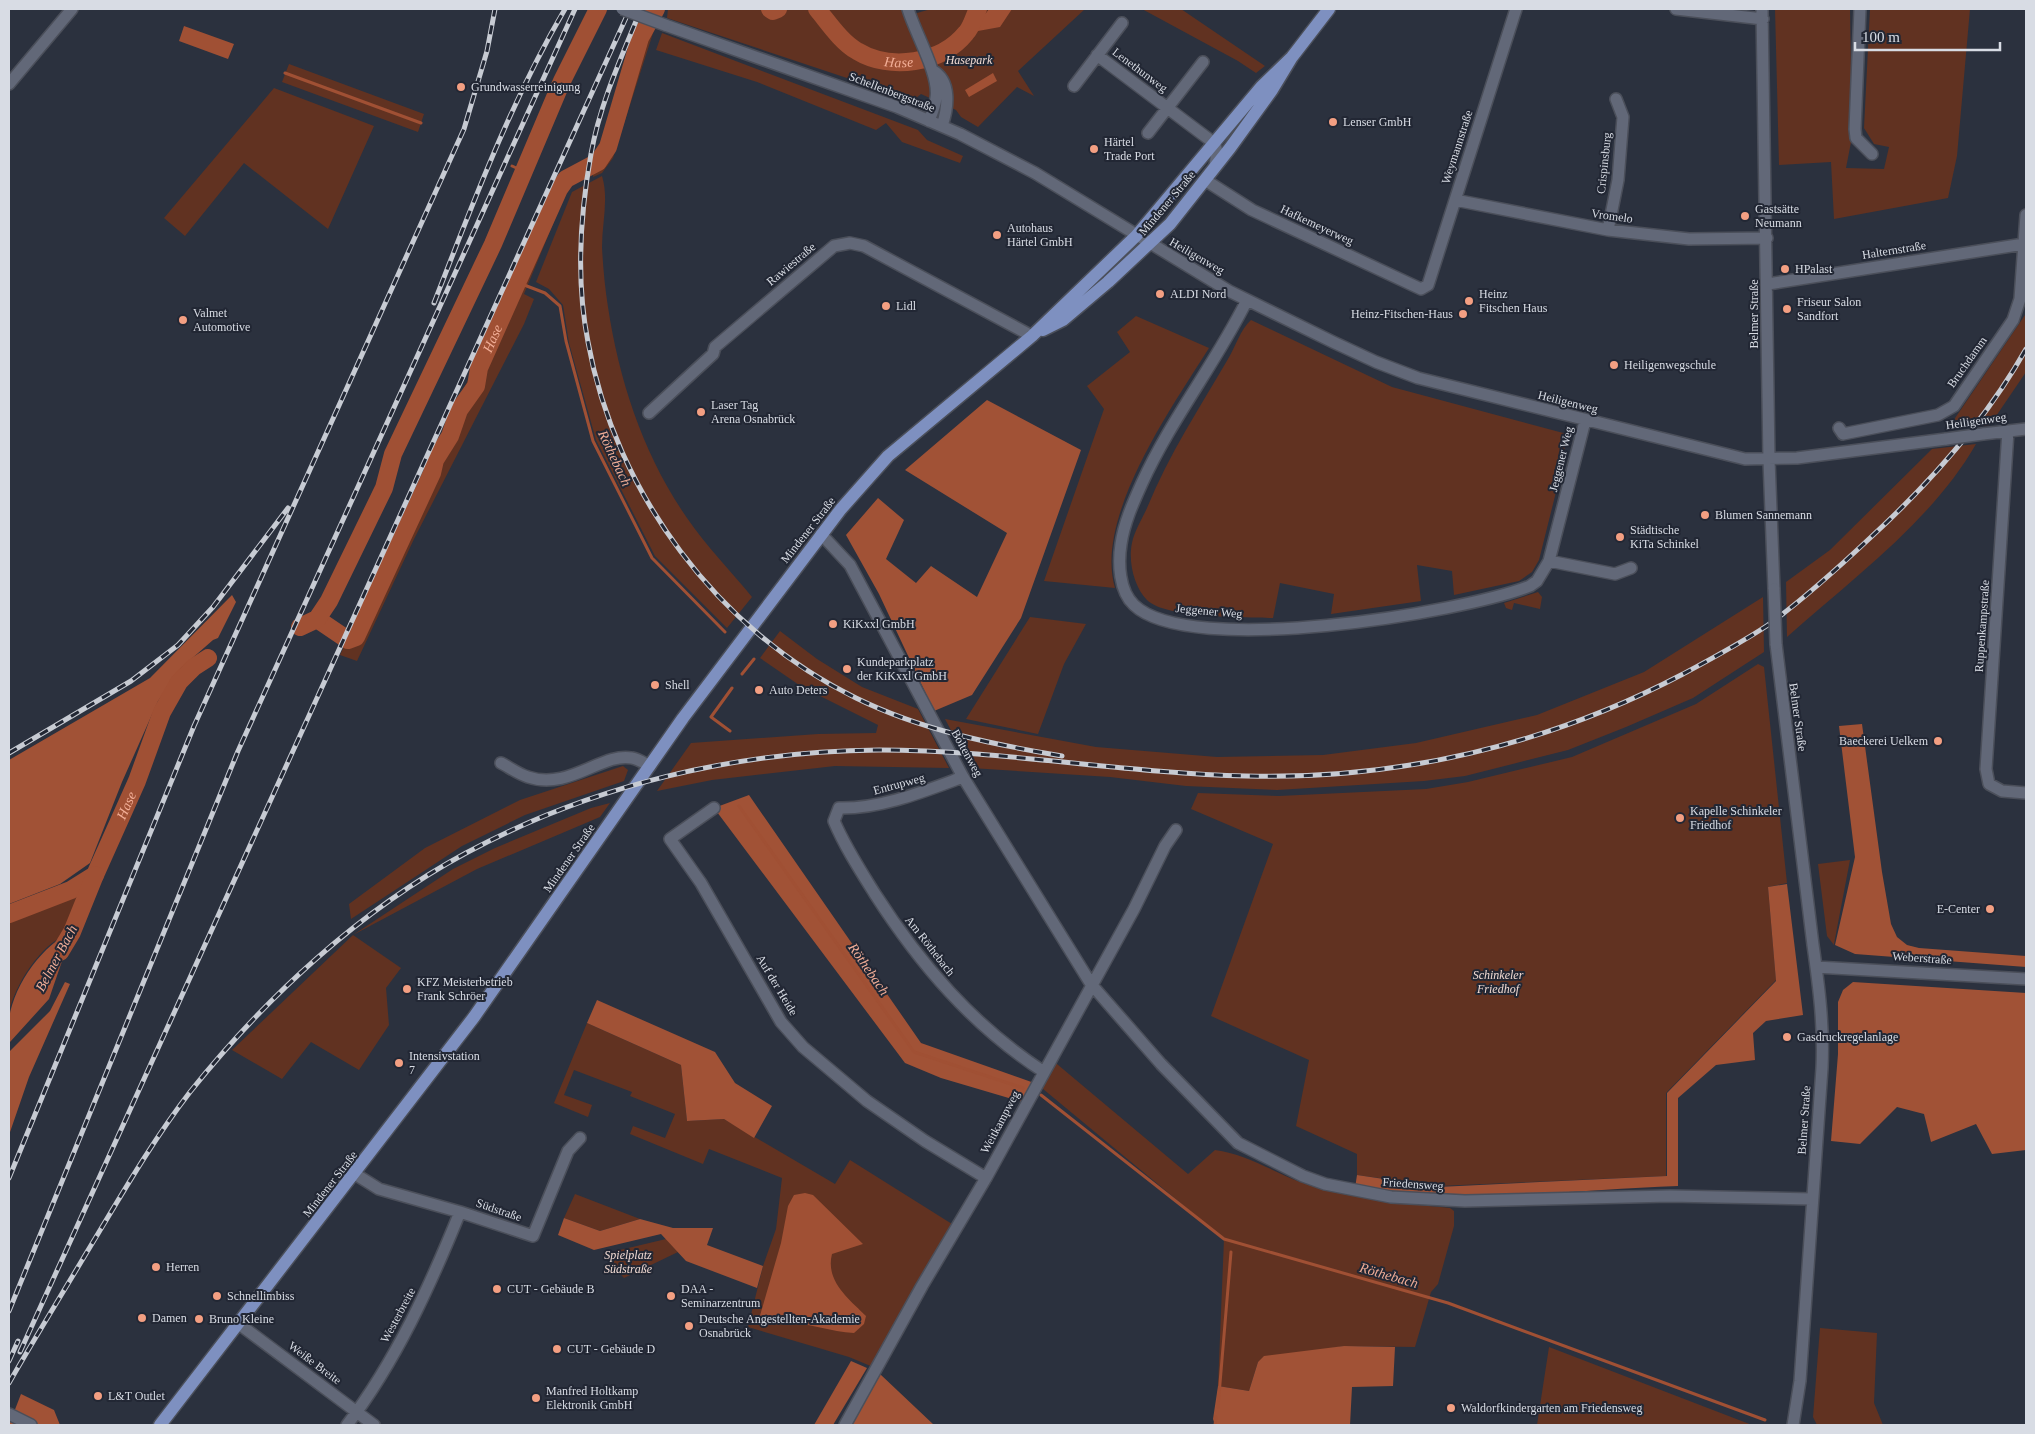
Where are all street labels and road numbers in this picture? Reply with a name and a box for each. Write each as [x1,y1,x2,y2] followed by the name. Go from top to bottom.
[1110,45,1170,95] street label: Lenethunweg
[847,69,937,115] street label: Schellenbergstraße
[1438,108,1476,186] street label: Weymannstraße
[1594,132,1614,194] street label: Crispinsburg
[1136,168,1198,238] street label: Mindener Straße
[1278,202,1356,248] street label: Hafkemeyerweg
[1590,206,1634,226] street label: Vromelo
[1167,235,1227,277] street label: Heiligenweg
[1861,238,1927,262] street label: Halternstraße
[764,240,818,288] street label: Rawiestraße
[1747,280,1761,348] street label: Belmer Straße
[1944,333,1990,390] street label: Bruchdamm
[1537,388,1599,416] street label: Heiligenweg
[1945,410,2007,432] street label: Heiligenweg
[1546,425,1576,493] street label: Jeggener Weg
[778,494,838,566] street label: Mindener Straße
[1972,579,1992,673] street label: Ruppenkampstraße
[1175,601,1243,621] street label: Jeggener Weg
[1786,682,1810,752] street label: Belmer Straße
[948,727,986,779] street label: Boltenweg
[872,770,926,798] street label: Entrupweg
[540,821,598,895] street label: Mindener Straße
[902,913,958,979] street label: Am Röthebach
[1892,949,1952,967] street label: Weberstraße
[753,952,801,1018] street label: Auf der Heide
[1795,1085,1813,1155] street label: Belmer Straße
[978,1088,1022,1156] street label: Weitkampweg
[300,1148,360,1220] street label: Mindener Straße
[1382,1175,1444,1193] street label: Friedensweg
[474,1196,524,1224] street label: Südstraße
[378,1285,418,1345] street label: Westerbreite
[286,1339,344,1387] street label: Weiße Breite

